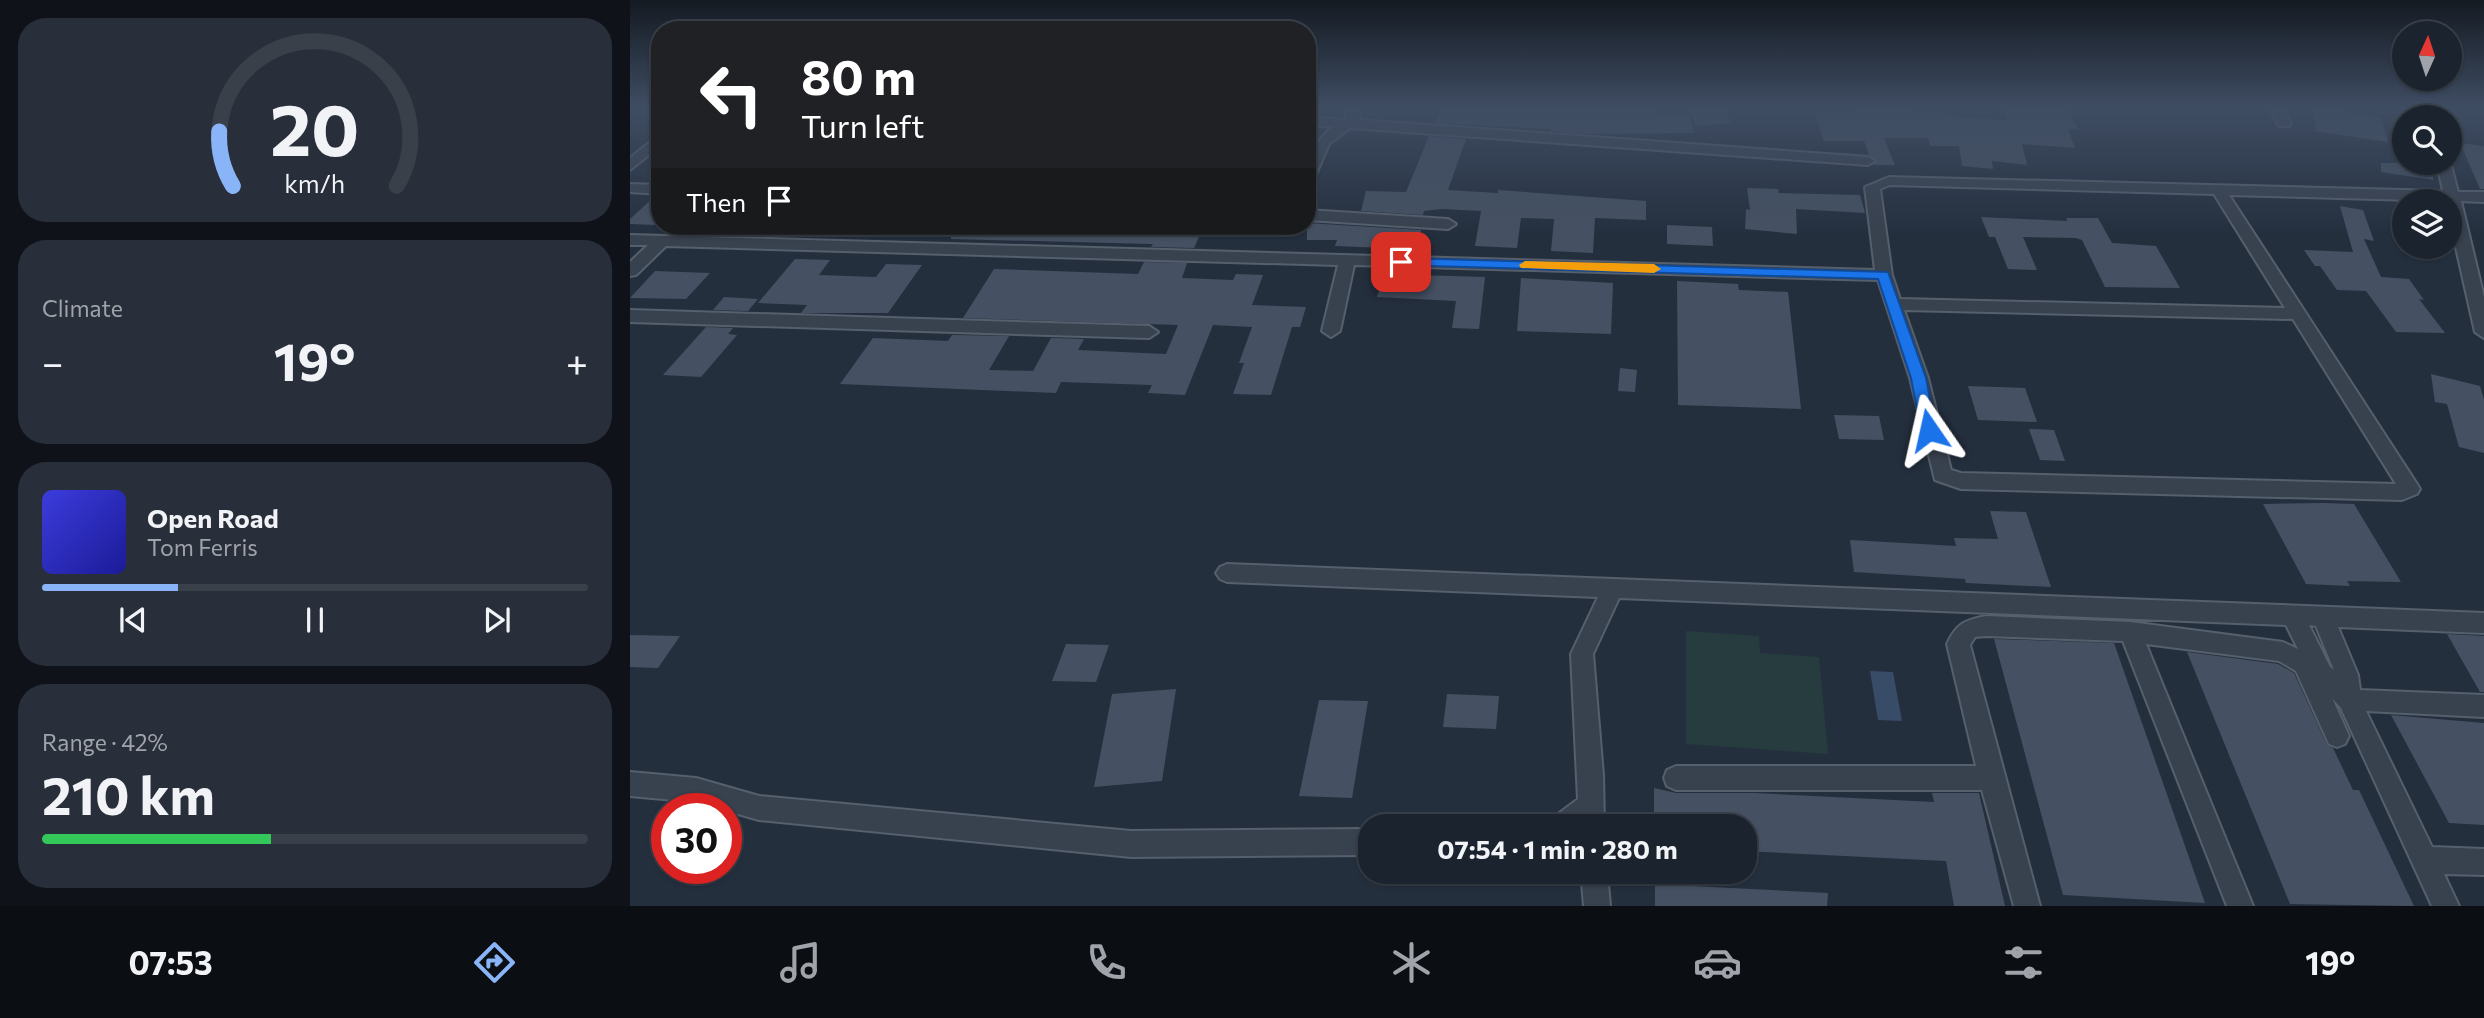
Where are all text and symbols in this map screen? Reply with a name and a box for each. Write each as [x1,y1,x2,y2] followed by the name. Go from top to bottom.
[2392,21,2462,91] north arrow
[2392,21,2462,259] map controls
[801,45,916,105] text: 80 m
[686,49,777,140] icon: left
[270,82,360,171] text: 20
[801,105,925,145] text: Turn left
[2392,105,2462,175] button: search
[285,168,345,198] text: km/h
[760,182,798,220] icon: arrive
[686,186,746,217] text: Then
[2392,189,2462,259] button: layers
[1371,232,1431,292] pin
[1382,243,1420,281] icon: arrive
[42,294,123,322] text: Climate
[274,328,355,392] text: 19°
[42,338,64,385] text: −
[566,338,588,385] text: +
[1892,393,1966,467] position arrow
[147,502,279,533] text: Open Road
[147,533,258,561] text: Tom Ferris
[114,601,152,639] icon: previous
[296,601,334,639] icon: pause
[478,601,516,639] icon: next
[42,728,168,756] text: Range · 42%
[42,762,215,826] text: 210 km
[651,793,742,884] speed limit sign: 30
[1437,833,1678,864] text: 07:54 · 1 min · 280 m
[470,938,519,987] icon: directions
[776,938,825,987] icon: music
[1082,938,1131,987] icon: phone
[1387,938,1436,987] icon: climate
[1693,938,1742,987] icon: car
[1999,938,2048,987] icon: filters
[128,942,213,982] text: 07:53
[2305,942,2355,982] text: 19°

